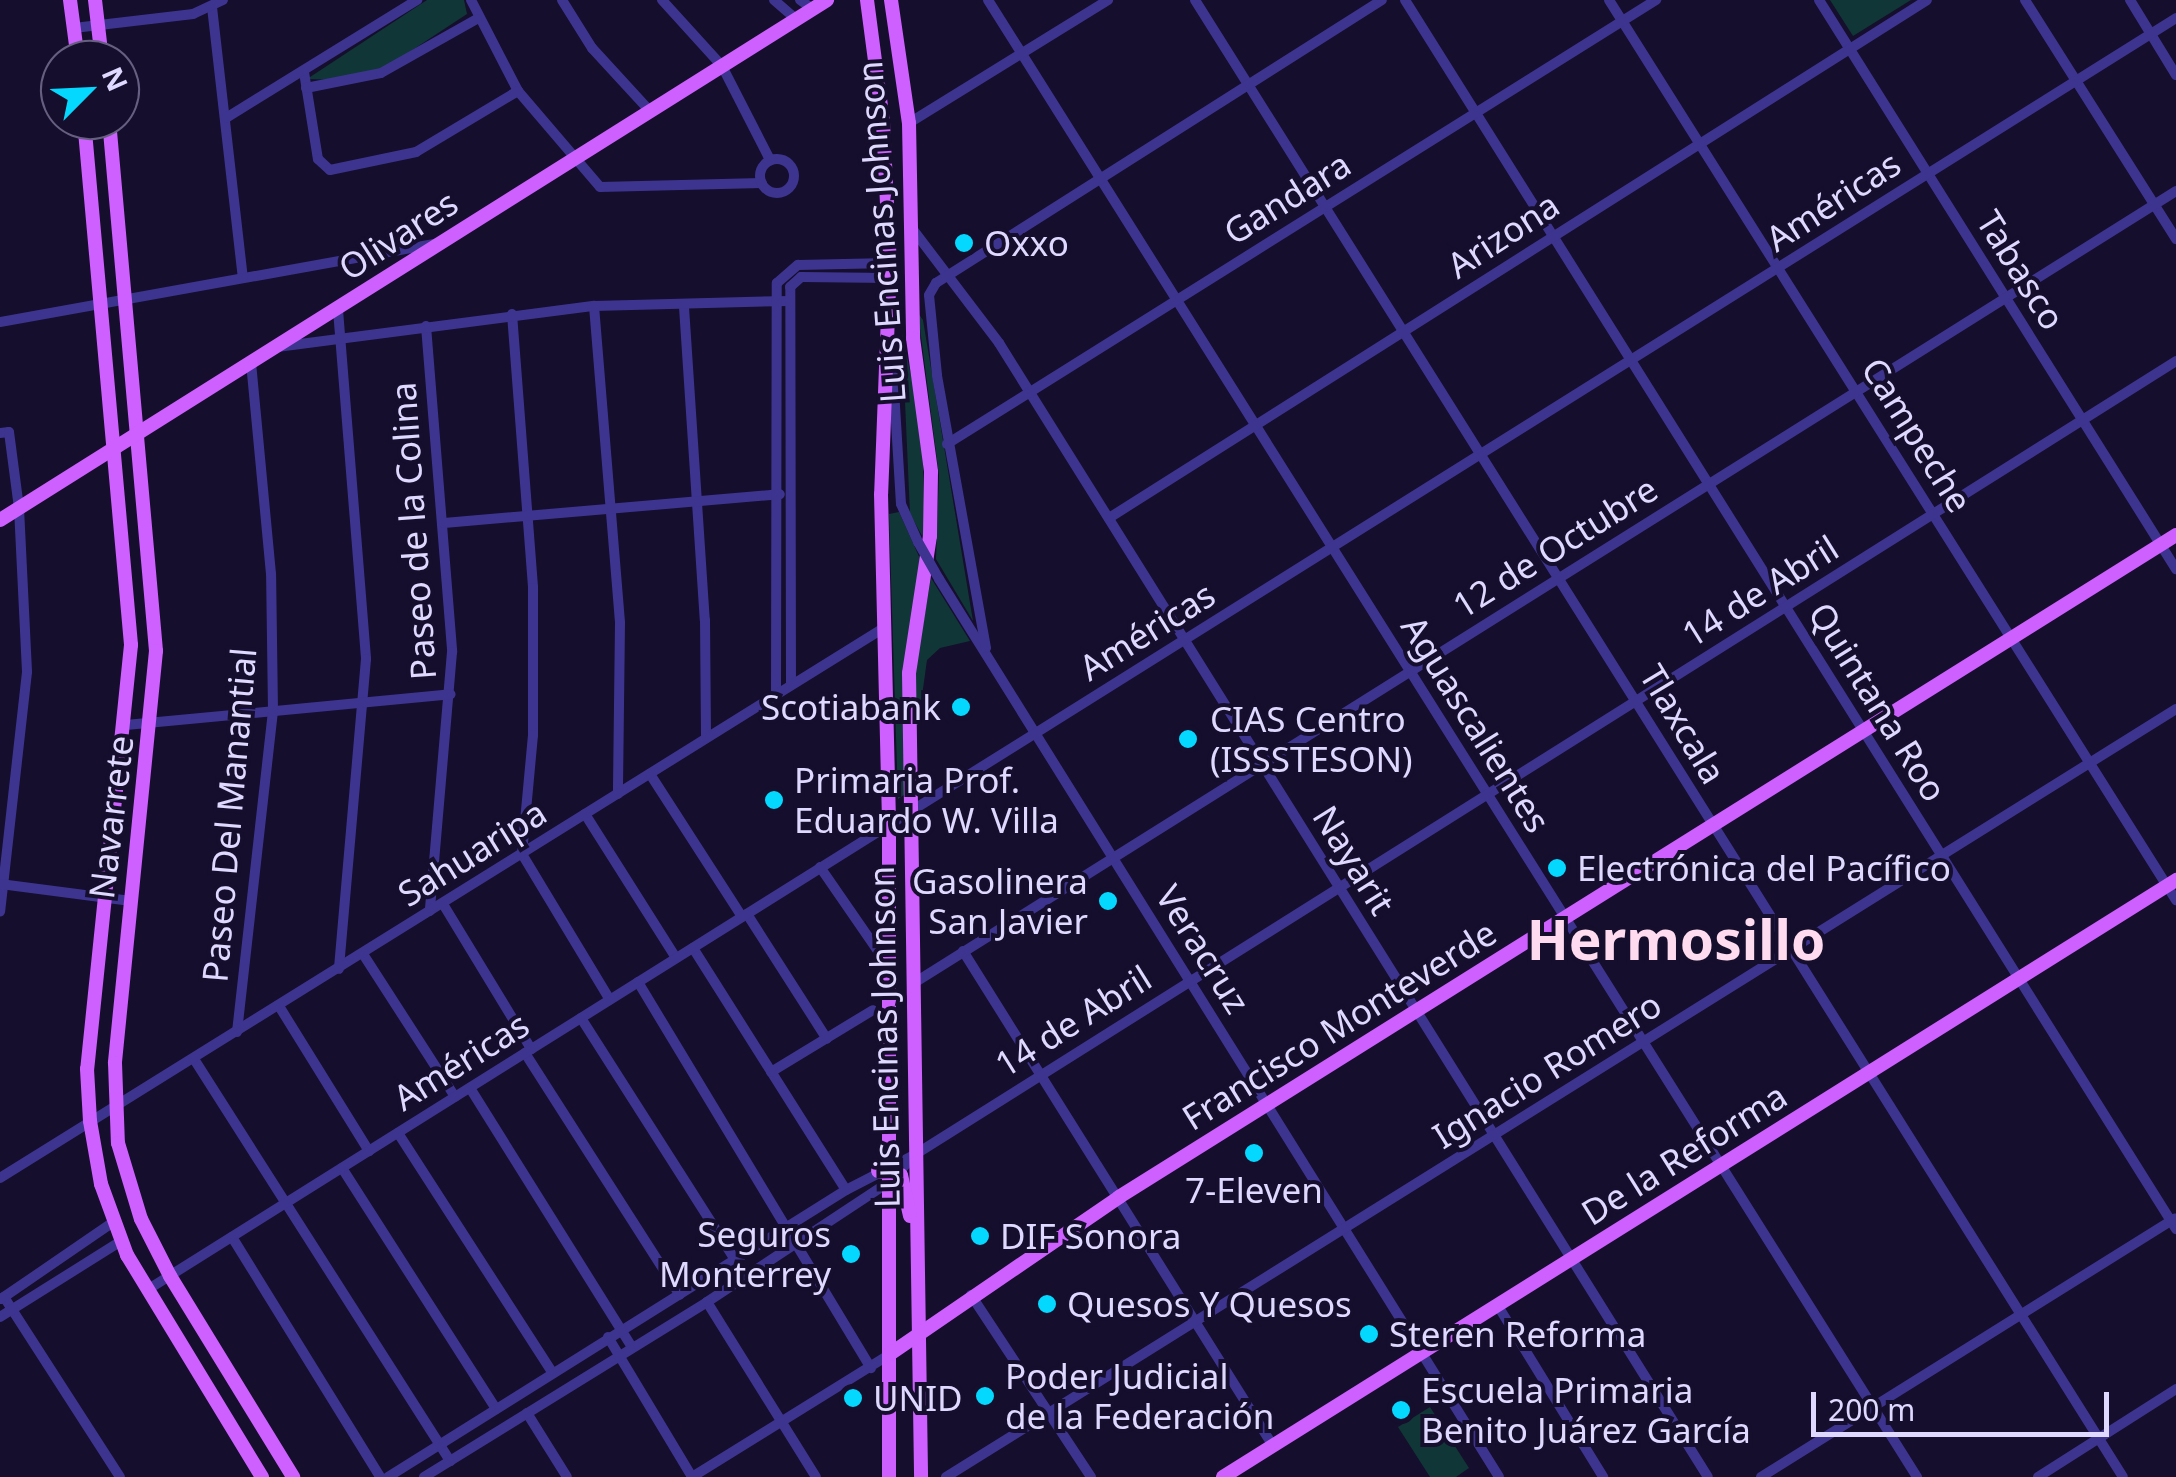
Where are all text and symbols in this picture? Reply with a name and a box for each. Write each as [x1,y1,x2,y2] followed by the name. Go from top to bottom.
[40,40,140,140] north arrow
[94,60,138,97] text: N
[848,60,914,404] street label: Luis Encinas Johnson
[1758,142,1908,260] street label: Américas
[1216,143,1358,253] street label: Gandara
[331,181,465,289] street label: Olivares
[1439,183,1567,287] street label: Arizona
[1968,203,2074,337] street label: Tabasco
[984,222,1069,264] place label: Oxxo
[953,232,975,254] marker: Oxxo
[1853,350,1981,520] street label: Campeche
[382,381,444,681] street label: Paseo de la Colina
[1445,467,1665,627] street label: 12 de Octubre
[1674,527,1846,655] street label: 14 de Abril
[1072,573,1222,689] street label: Américas
[1800,595,1956,809] street label: Quintana Roo
[1393,608,1559,840] street label: Aguascalientes
[193,646,265,984] street label: Paseo Del Manantial
[1631,657,1735,791] street label: Tlaxcala
[761,686,941,728] place label: Scotiabank
[950,696,972,718] marker: Scotiabank
[1210,698,1413,780] place label: CIAS Centro (ISSSTESON)
[1175,726,1201,752] marker: CIAS Centro (ISSSTESON)
[80,733,142,901] street label: Navarrete
[794,759,1059,841] place label: Primaria Prof. Eduardo W. Villa
[763,789,785,811] marker: Primaria Prof. Eduardo W. Villa
[390,791,554,915] street label: Sahuaripa
[1304,798,1404,922] street label: Nayarit
[1577,847,1951,889] place label: Electrónica del Pacífico
[1546,857,1568,879] marker: Electrónica del Pacífico
[912,860,1088,942] place label: Gasolinera San Javier
[860,865,908,1209] street label: Luis Encinas Johnson
[1147,877,1259,1021] street label: Veracruz
[1097,890,1119,912] marker: Gasolinera San Javier
[1527,906,1825,972] district label: Hermosillo
[1175,911,1503,1139] street label: Francisco Monteverde
[987,957,1159,1085] street label: 14 de Abril
[1425,983,1669,1157] street label: Ignacio Romero
[386,1003,536,1119] street label: Américas
[1574,1074,1794,1234] street label: De la Reforma
[1243,1142,1265,1164] marker: 7-Eleven
[1185,1169,1323,1211] place label: 7-Eleven
[659,1213,831,1295] place label: Seguros Monterrey
[1000,1215,1181,1257] place label: DIF Sonora
[969,1225,991,1247] marker: DIF Sonora
[840,1243,862,1265] marker: Seguros Monterrey
[1067,1283,1352,1325] place label: Quesos Y Quesos
[1036,1293,1058,1315] marker: Quesos Y Quesos
[1389,1313,1646,1355] place label: Steren Reforma
[1358,1323,1380,1345] marker: Steren Reforma
[1005,1355,1274,1437] place label: Poder Judicial de la Federación
[1421,1369,1751,1451] place label: Escuela Primaria Benito Juárez García
[1816,1372,2114,1434] scale bar
[873,1377,963,1419] place label: UNID
[974,1385,996,1407] marker: Poder Judicial de la Federación
[842,1387,864,1409] marker: UNID
[1828,1389,1915,1430] text: 200 m
[1390,1399,1412,1421] marker: Escuela Primaria Benito Juárez García

